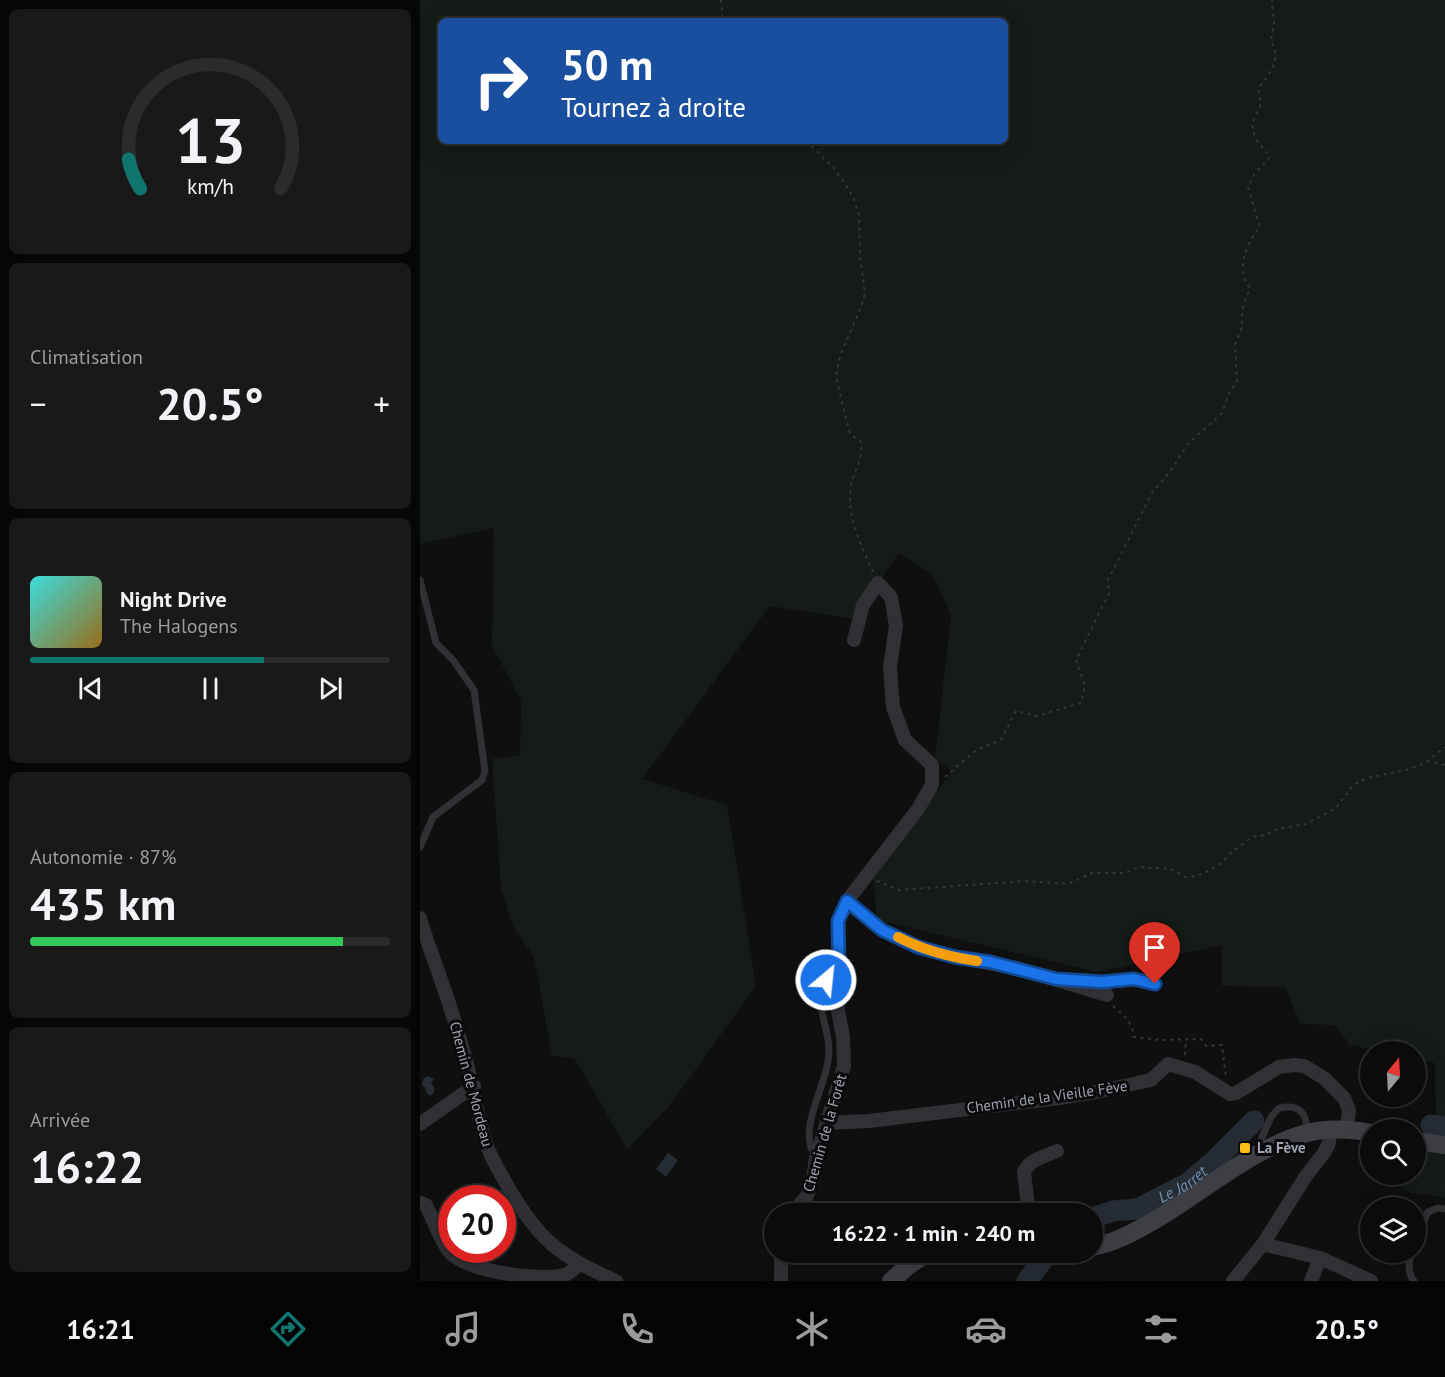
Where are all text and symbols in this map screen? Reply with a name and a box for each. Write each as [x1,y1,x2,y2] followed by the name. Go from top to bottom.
[561,37,653,92] text: 50 m
[462,42,540,120] icon: right
[561,90,746,124] text: Tournez à droite
[175,99,245,180] text: 13
[186,172,233,200] text: km/h
[30,344,143,370] text: Climatisation
[156,374,264,432] text: 20.5°
[30,382,47,425] text: −
[373,382,390,425] text: +
[120,585,227,613] text: Night Drive
[120,613,238,639] text: The Halogens
[74,672,107,705] icon: previous
[194,672,227,705] icon: pause
[314,672,347,705] icon: next
[30,844,176,870] text: Autonomie · 87%
[30,874,176,932] text: 435 km
[1129,922,1180,984] pin
[1138,931,1171,964] icon: arrive
[794,948,858,1012] position arrow
[446,1019,497,1148] street label: Chemin de Mordeau
[1360,1041,1426,1107] north arrow
[1360,1041,1426,1263] map controls
[799,1072,850,1194] street label: Chemin de la Forêt
[965,1076,1129,1117] street label: Chemin de la Vieille Fève
[30,1107,90,1133] text: Arrivée
[1360,1119,1426,1185] button: search
[30,1137,144,1195] text: 16:22
[1257,1138,1306,1157] place label: La Fève
[1238,1141,1252,1155] marker: La Fève
[1154,1161,1212,1207] water label: Le Jarret
[438,1185,516,1263] speed limit sign: 20
[1360,1197,1426,1263] button: layers
[832,1219,1035,1247] text: 16:22 · 1 min · 240 m
[267,1308,309,1350] icon: directions
[442,1308,484,1350] icon: music
[616,1308,658,1350] icon: phone
[791,1308,833,1350] icon: climate
[965,1308,1007,1350] icon: car
[1140,1308,1182,1350] icon: filters
[66,1312,135,1346] text: 16:21
[1314,1312,1379,1346] text: 20.5°

